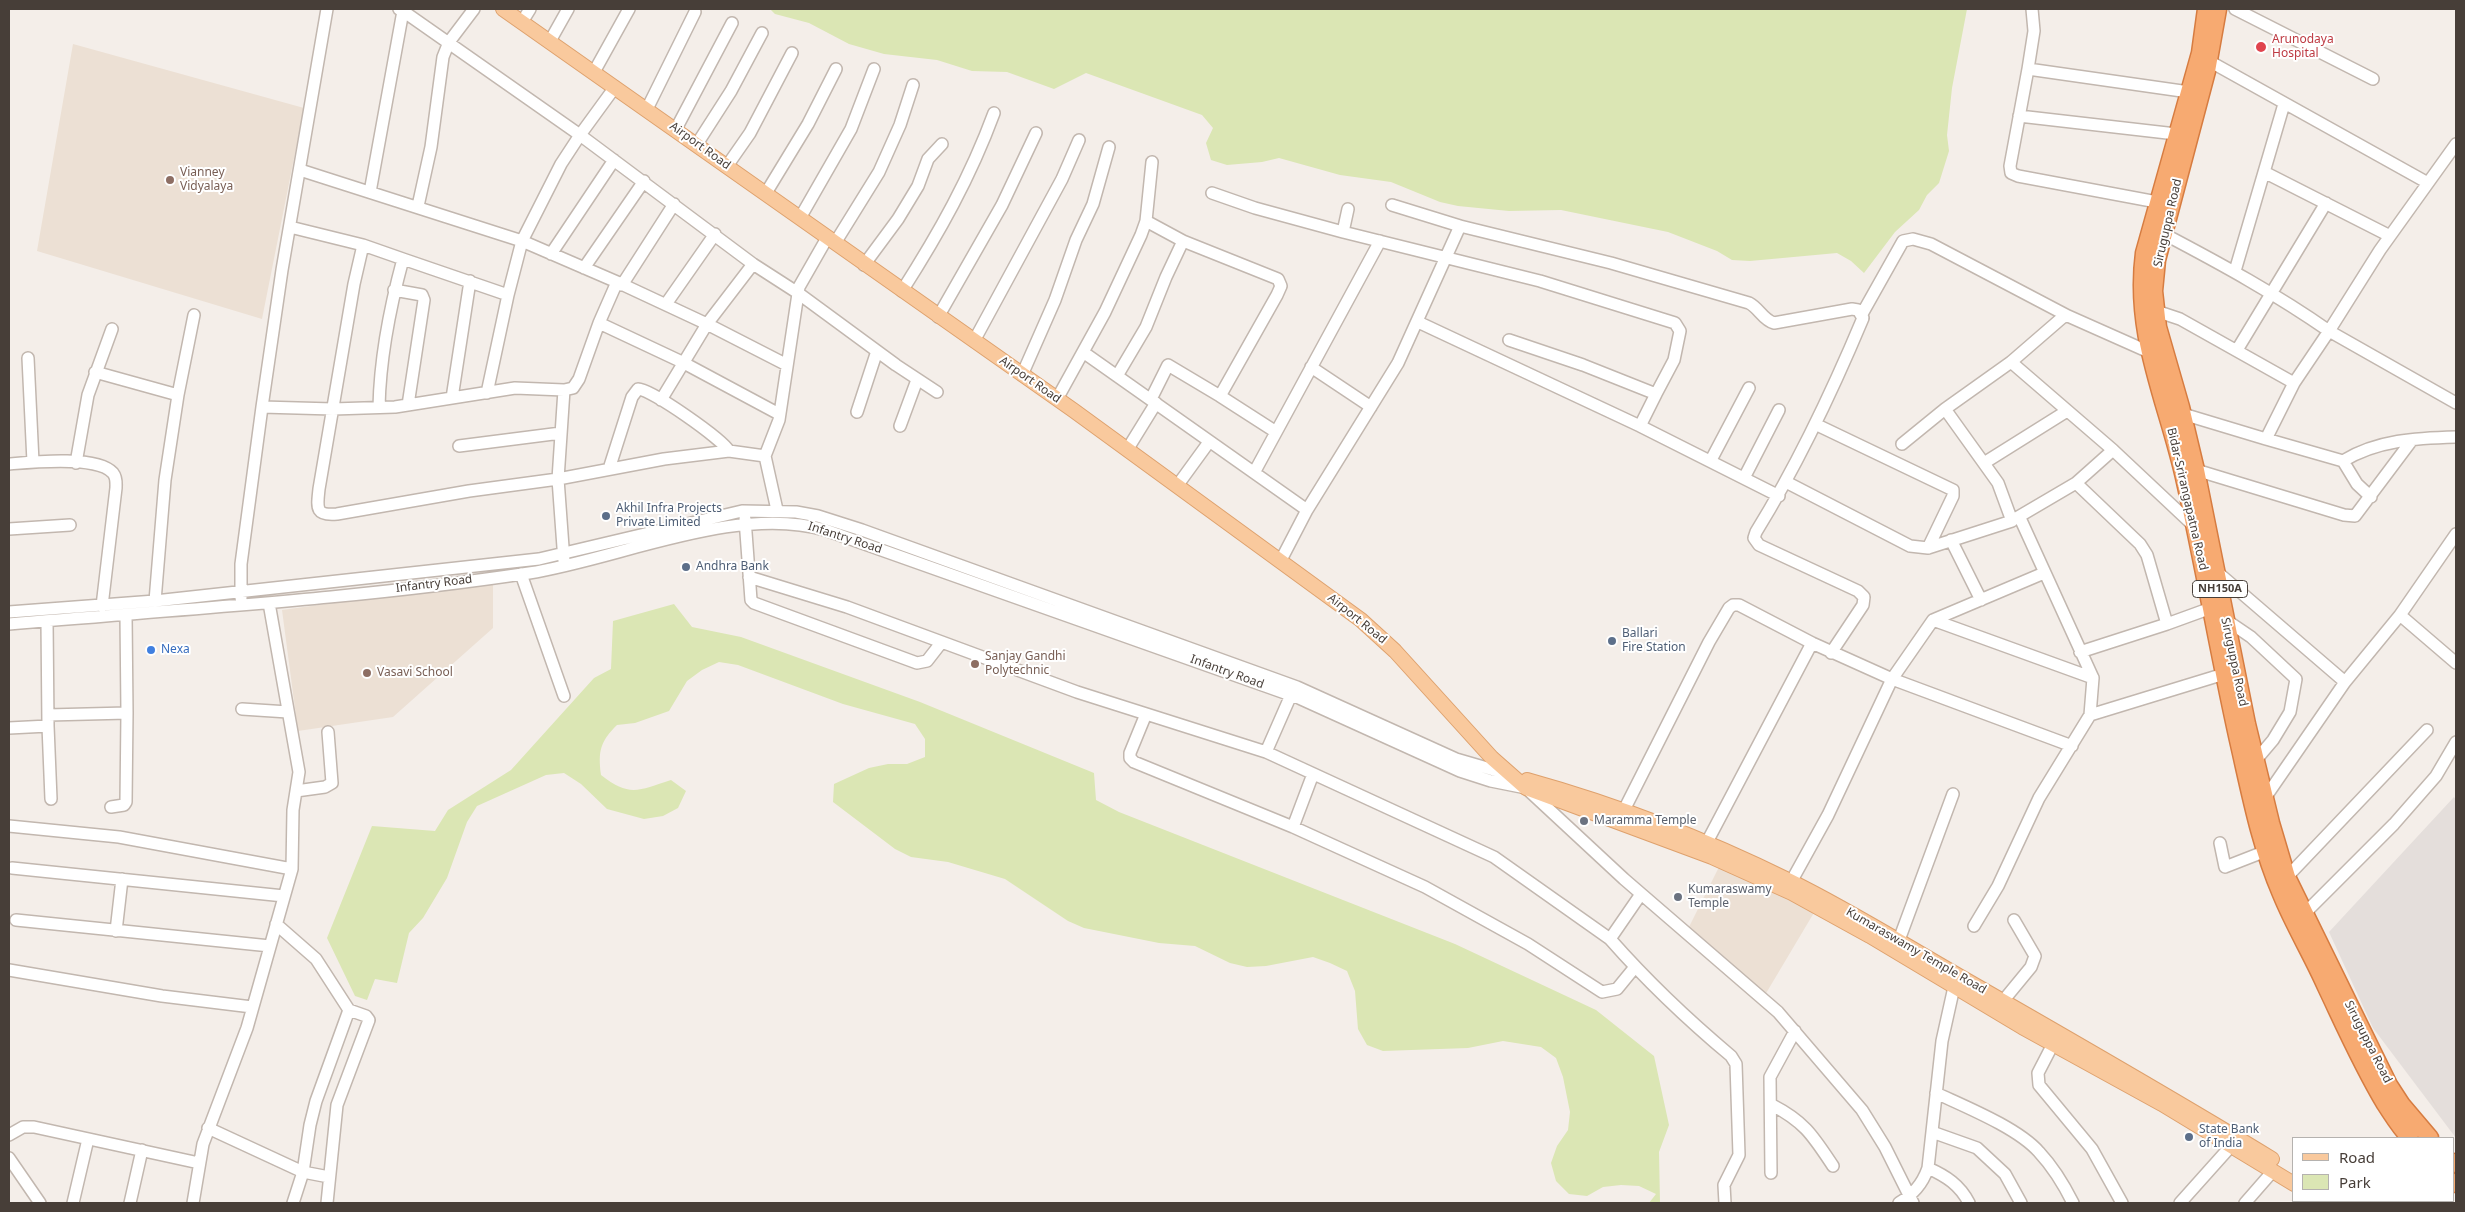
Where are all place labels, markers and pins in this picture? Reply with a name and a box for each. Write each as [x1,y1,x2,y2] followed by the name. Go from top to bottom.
[2272,33,2334,61] place label: Arunodaya Hospital
[2254,40,2268,54] marker: Arunodaya Hospital
[180,166,233,194] place label: Vianney Vidyalaya
[164,174,176,186] marker: Vianney Vidyalaya
[616,502,722,530] place label: Akhil Infra Projects Private Limited
[600,510,612,522] marker: Akhil Infra Projects Private Limited
[696,560,769,574] place label: Andhra Bank
[680,561,692,573] marker: Andhra Bank
[1622,627,1686,655] place label: Ballari Fire Station
[1606,635,1618,647] marker: Ballari Fire Station
[161,643,190,657] place label: Nexa
[145,644,157,656] marker: Nexa
[985,650,1066,678] place label: Sanjay Gandhi Polytechnic
[969,658,981,670] marker: Sanjay Gandhi Polytechnic
[377,666,453,680] place label: Vasavi School
[361,667,373,679] marker: Vasavi School
[1594,814,1696,828] place label: Maramma Temple
[1578,815,1590,827] marker: Maramma Temple
[1688,883,1771,911] place label: Kumaraswamy Temple
[1672,891,1684,903] marker: Kumaraswamy Temple
[2199,1123,2259,1151] place label: State Bank of India
[2183,1131,2195,1143] marker: State Bank of India

